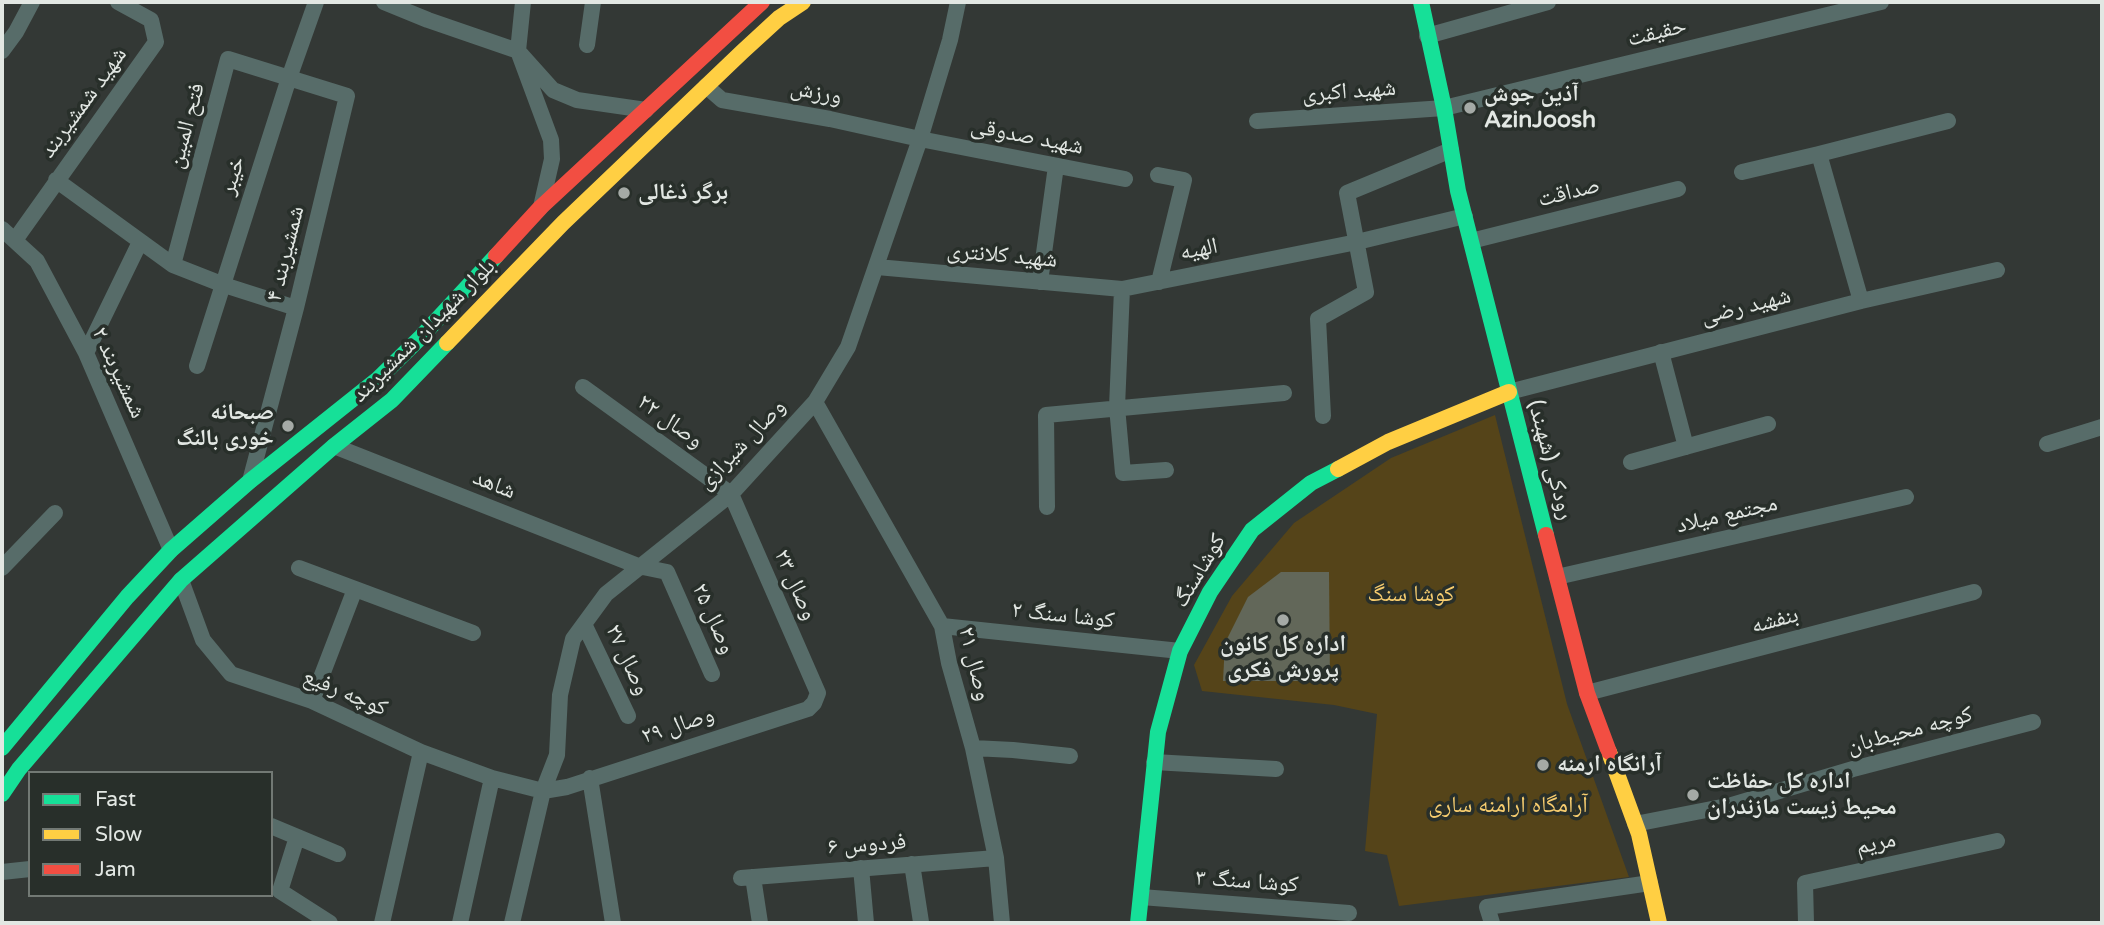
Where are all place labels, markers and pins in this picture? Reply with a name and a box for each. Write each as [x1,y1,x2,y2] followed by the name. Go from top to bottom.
[1484,81,1596,135] place label: آذین جوش AzinJoosh
[1462,100,1478,116] marker: آذین جوش AzinJoosh
[638,179,728,207] place label: برگر ذغالی
[616,185,632,201] marker: برگر ذغالی
[176,399,274,453] place label: صبحانه خوری بالنگ
[280,418,296,434] marker: صبحانه خوری بالنگ
[1275,612,1291,628] marker: اداره کل کانون پرورش فکری
[1220,631,1346,685] place label: اداره کل کانون پرورش فکری
[1557,751,1662,779] place label: آرانگاه ارمنه
[1535,757,1551,773] marker: آرانگاه ارمنه
[1707,768,1897,822] place label: اداره کل حفاظت محیط زیست مازندران
[1685,787,1701,803] marker: اداره کل حفاظت محیط زیست مازندران

